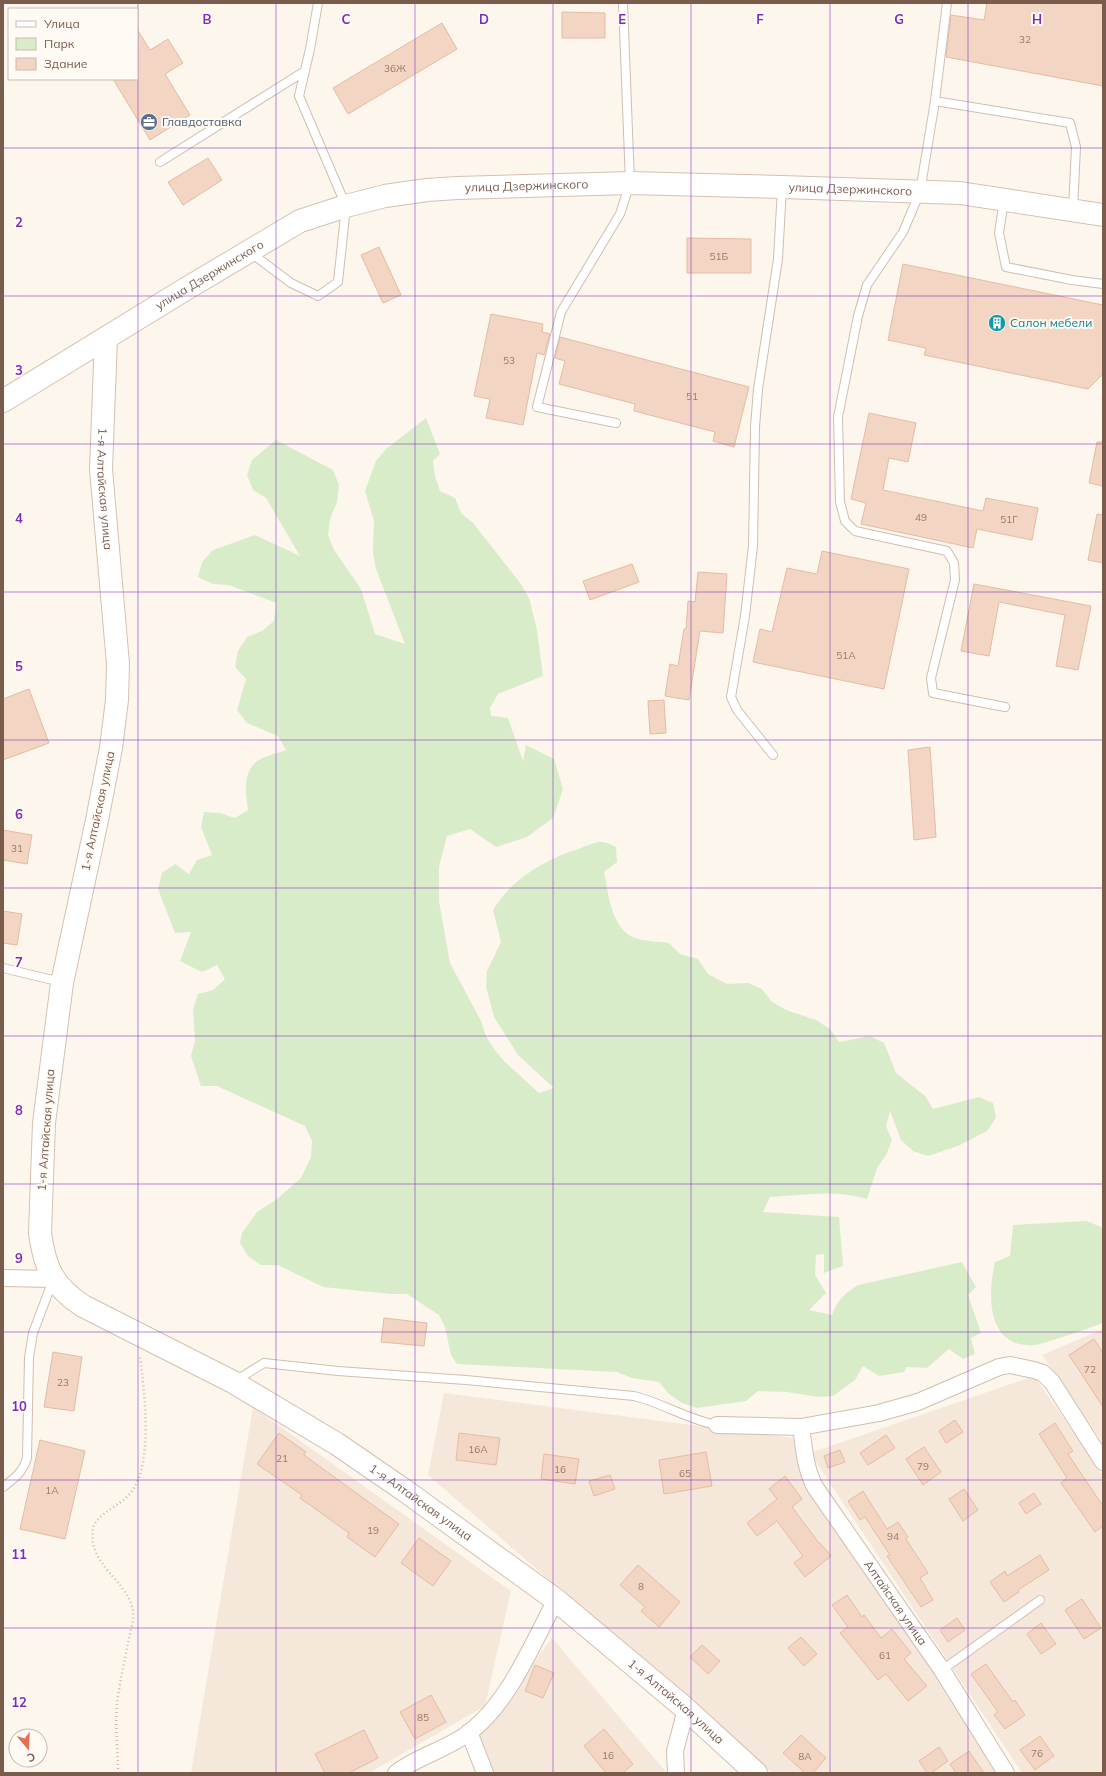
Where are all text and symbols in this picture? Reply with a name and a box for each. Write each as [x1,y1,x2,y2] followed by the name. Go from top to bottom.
[8,8,138,80] legend
[203,11,212,27] text: B
[342,11,351,27] text: C
[479,11,489,27] text: D
[618,11,626,27] text: E
[756,11,764,27] text: F
[894,11,904,27] text: G
[1032,11,1042,27] text: H
[43,16,80,31] text: Улица
[1019,33,1031,46] house number: 32
[44,36,75,51] text: Парк
[44,56,88,71] text: Здание
[384,62,406,75] house number: 36Ж
[139,112,159,132] office icon: Главдоставка
[162,114,242,129] place label: Главдоставка
[464,176,589,195] street label: улица Дзержинского
[788,179,913,198] street label: улица Дзержинского
[15,214,23,230] text: 2
[152,236,266,313] street label: улица Дзержинского
[710,250,729,263] house number: 51Б
[987,313,1007,333] building icon: Салон мебели
[1010,315,1092,330] place label: Салон мебели
[503,354,515,367] house number: 53
[15,362,23,378] text: 3
[686,390,698,403] house number: 51
[94,427,116,550] street label: 1-я Алтайская улица
[15,510,23,526] text: 4
[915,511,927,524] house number: 49
[1000,513,1018,526] house number: 51Г
[836,649,856,662] house number: 51А
[15,658,23,674] text: 5
[77,749,118,872] street label: 1-я Алтайская улица
[15,806,23,822] text: 6
[11,842,23,855] house number: 31
[15,954,23,970] text: 7
[34,1068,57,1192] street label: 1-я Алтайская улица
[15,1102,23,1118] text: 8
[15,1250,23,1266] text: 9
[1084,1363,1096,1376] house number: 72
[57,1376,69,1389] house number: 23
[11,1398,27,1414] text: 10
[468,1443,488,1456] house number: 16А
[276,1452,288,1465] house number: 21
[367,1460,475,1544] street label: 1-я Алтайская улица
[917,1460,929,1473] house number: 79
[554,1463,566,1476] house number: 16
[679,1467,691,1480] house number: 65
[45,1484,59,1497] house number: 1А
[367,1524,379,1537] house number: 19
[887,1530,899,1543] house number: 94
[11,1546,27,1562] text: 11
[861,1557,931,1648] street label: Алтайская улица
[638,1580,644,1593] house number: 8
[879,1649,891,1662] house number: 61
[625,1655,727,1747] street label: 1-я Алтайская улица
[11,1694,27,1710] text: 12
[417,1711,429,1724] house number: 85
[8,1728,48,1768] north arrow
[1031,1747,1043,1760] house number: 76
[602,1749,614,1762] house number: 16
[25,1750,37,1765] text: С
[798,1750,812,1763] house number: 8А

